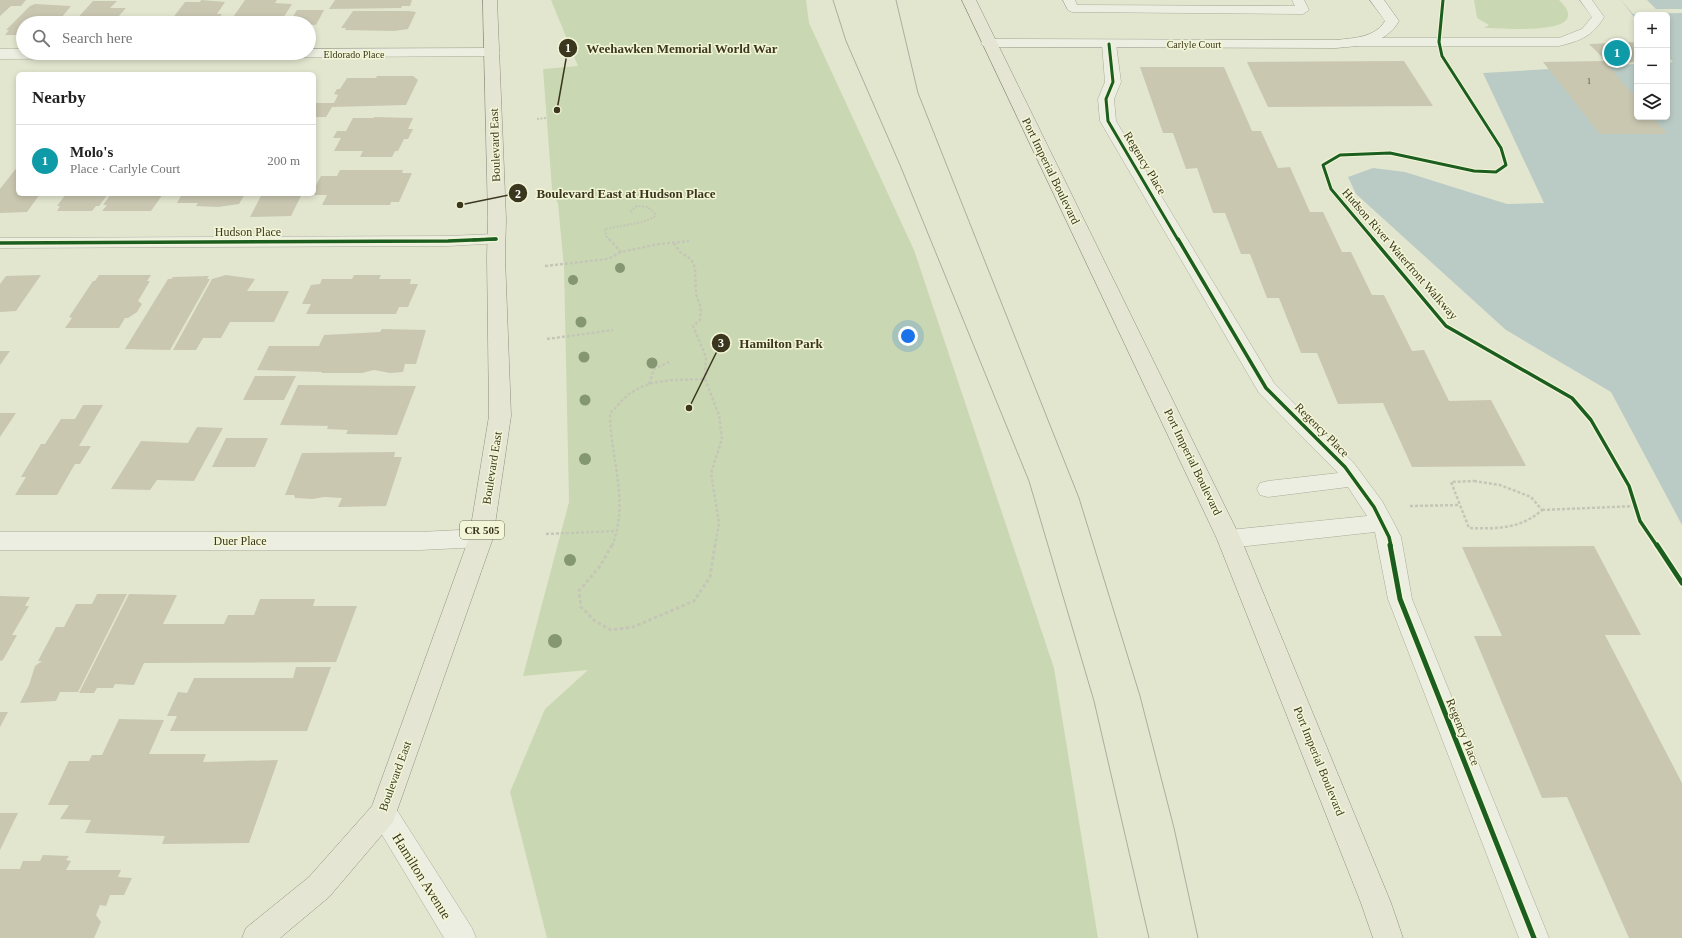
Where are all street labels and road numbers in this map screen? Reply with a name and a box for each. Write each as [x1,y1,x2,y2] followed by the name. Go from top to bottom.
[1167,39,1222,50] street label: Carlyle Court
[324,49,385,60] street label: Eldorado Place
[487,107,503,182] street label: Boulevard East
[1019,116,1083,226] street label: Port Imperial Boulevard
[1121,129,1169,197] street label: Regency Place
[1339,186,1461,322] street label: Hudson River Waterfront Walkway
[215,225,281,239] street label: Hudson Place
[1292,400,1352,460] street label: Regency Place
[1161,407,1225,517] street label: Port Imperial Boulevard
[479,430,505,505] street label: Boulevard East
[460,521,504,539] road number: CR 505
[214,534,266,548] street label: Duer Place
[1443,696,1483,768] street label: Regency Place
[1291,704,1347,818] street label: Port Imperial Boulevard
[376,738,414,813] street label: Boulevard East
[389,831,454,922] street label: Hamilton Avenue

